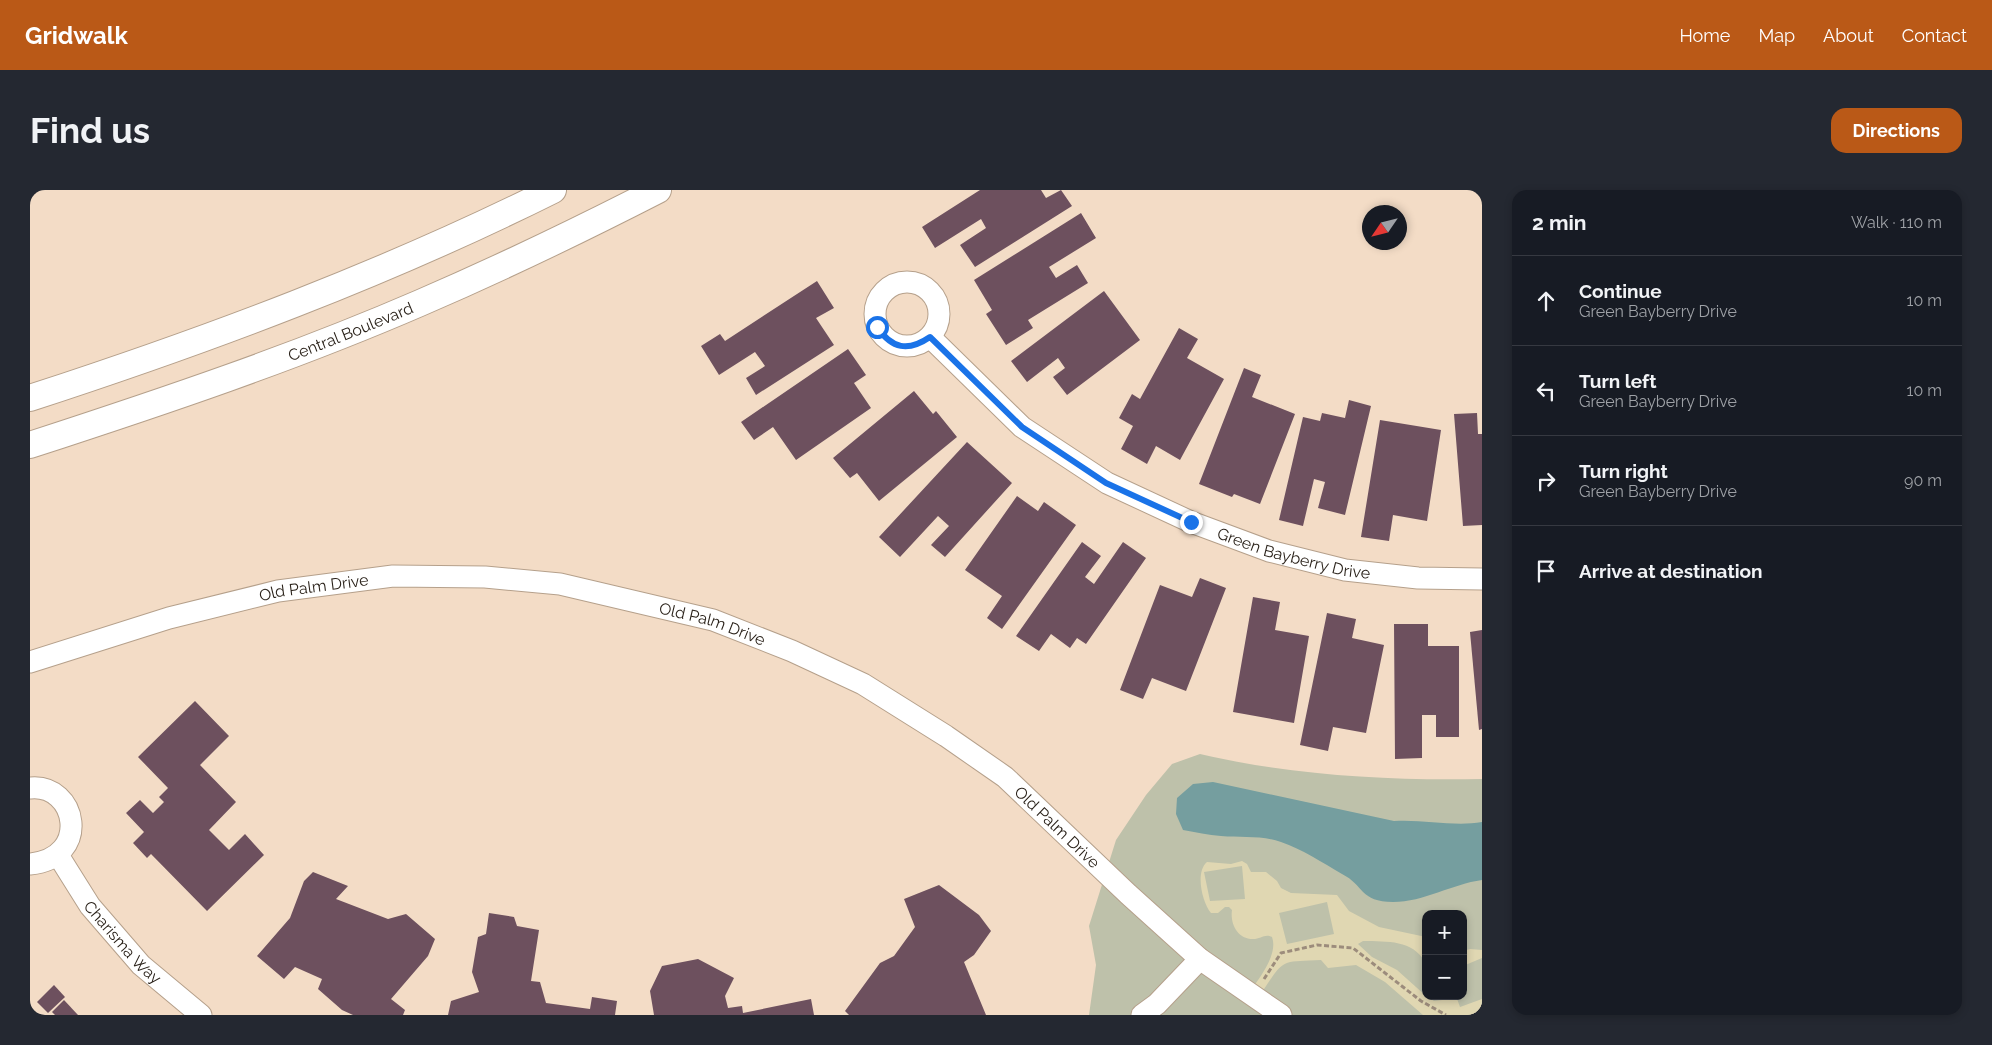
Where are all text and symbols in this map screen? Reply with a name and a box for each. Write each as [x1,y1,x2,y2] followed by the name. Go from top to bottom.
[25,21,128,50] text: Gridwalk
[1679,25,1730,46] text: Home
[1758,25,1795,46] text: Map
[1823,25,1874,46] text: About
[1902,25,1967,46] text: Contact
[1831,108,1962,153] button: Directions
[30,110,150,151] text: Find us
[1362,205,1407,250] north arrow
[1532,210,1586,235] text: 2 min
[1851,213,1942,232] text: Walk · 110 m
[1579,280,1662,302] text: Continue
[1532,287,1560,315] icon: ahead
[1907,291,1942,310] text: 10 m
[285,298,416,365] street label: Central Boulevard
[1579,302,1737,321] text: Green Bayberry Drive
[866,316,889,339] route start
[1579,370,1656,392] text: Turn left
[1532,377,1560,405] icon: left
[1907,381,1942,400] text: 10 m
[1579,392,1737,411] text: Green Bayberry Drive
[1579,460,1668,482] text: Turn right
[1532,467,1560,495] icon: right
[1904,471,1942,490] text: 90 m
[1579,482,1737,501] text: Green Bayberry Drive
[1180,511,1203,534] route end
[1215,523,1371,582] street label: Green Bayberry Drive
[1532,557,1560,585] icon: arrive
[1579,560,1763,582] text: Arrive at destination
[257,570,370,605] street label: Old Palm Drive
[657,598,768,649] street label: Old Palm Drive
[1011,782,1104,872] street label: Old Palm Drive
[80,897,166,988] street label: Charisma Way
[1422,910,1467,1000] map controls
[1422,910,1467,955] button: +
[1422,955,1467,1000] button: −

